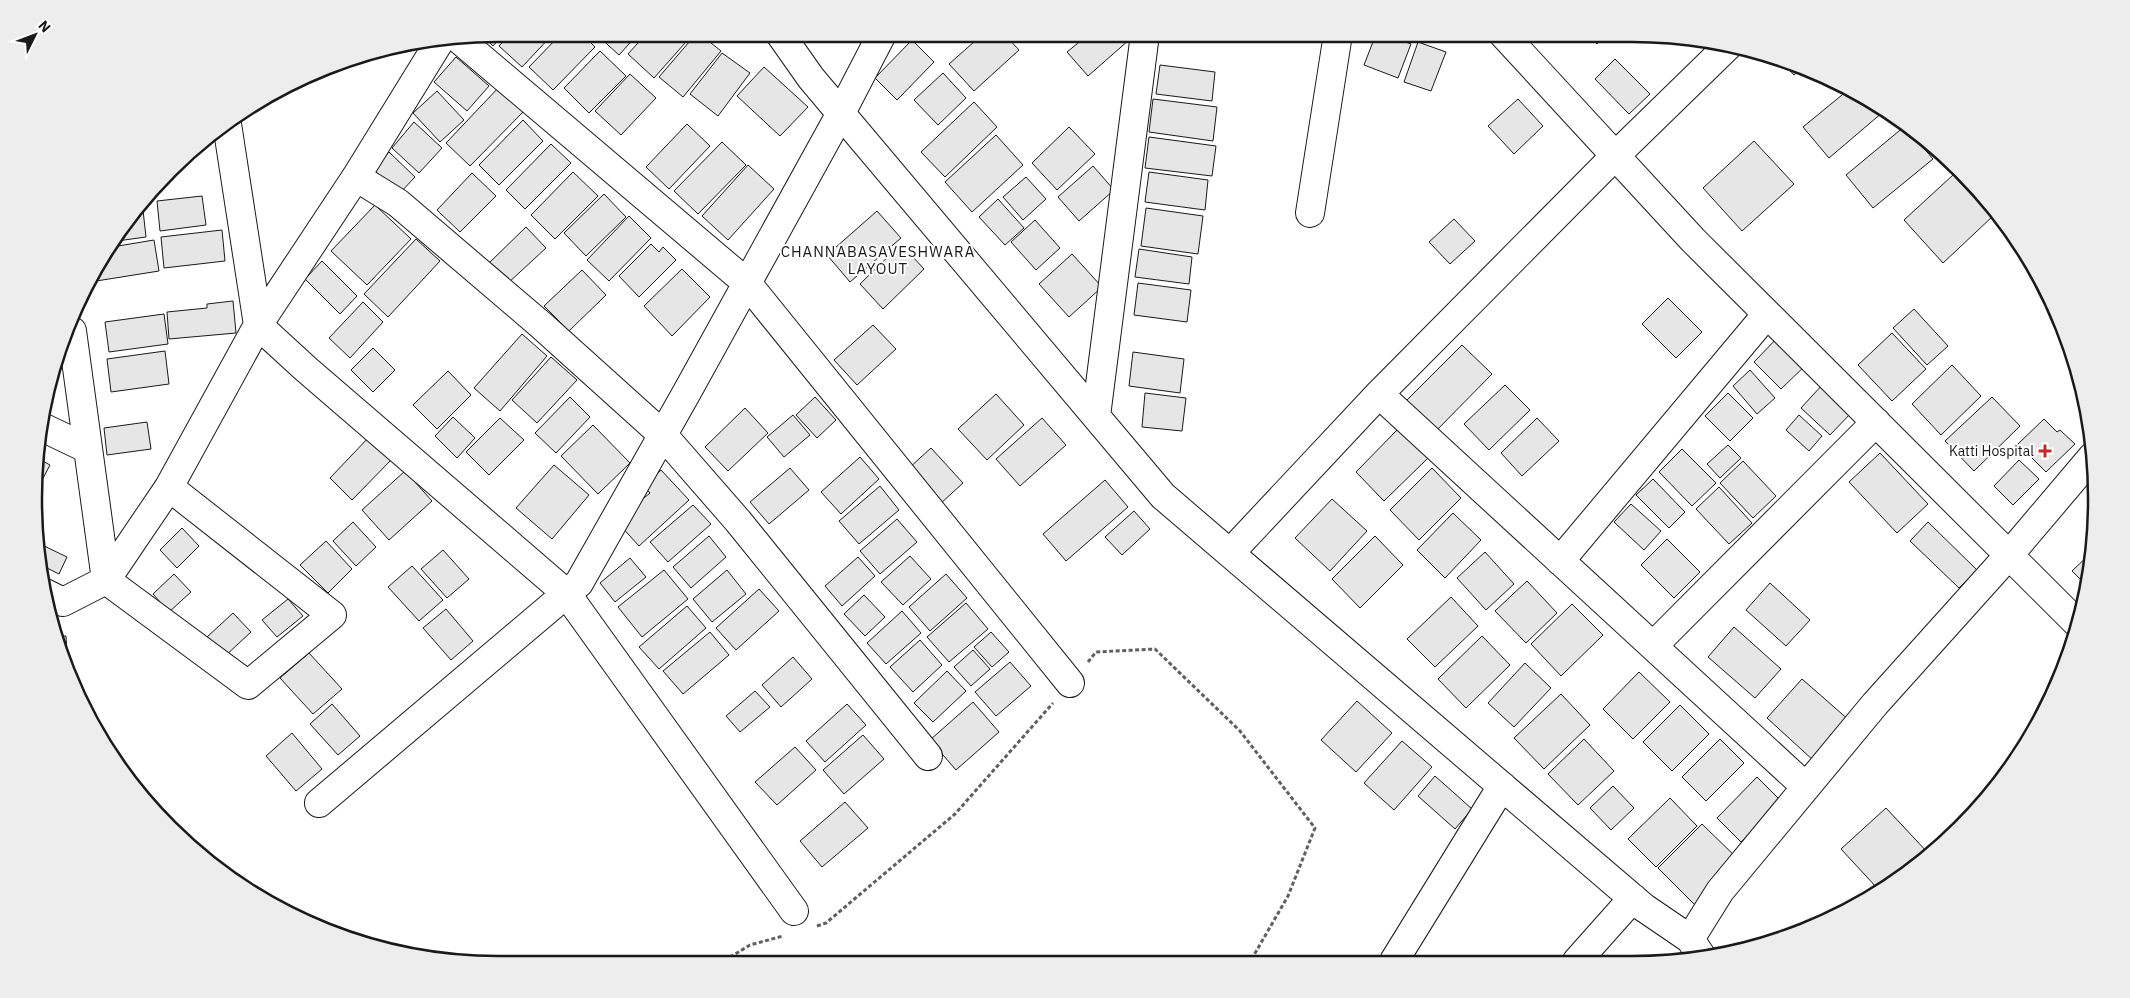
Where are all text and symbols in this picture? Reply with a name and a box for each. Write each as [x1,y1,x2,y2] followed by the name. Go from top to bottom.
[10,10,60,60] north arrow
[35,17,55,36] text: N
[781,242,975,278] district label: CHANNABASAVESHWARA LAYOUT
[1949,442,2034,460] place label: Katti Hospital
[2038,444,2052,458] marker: Katti Hospital

